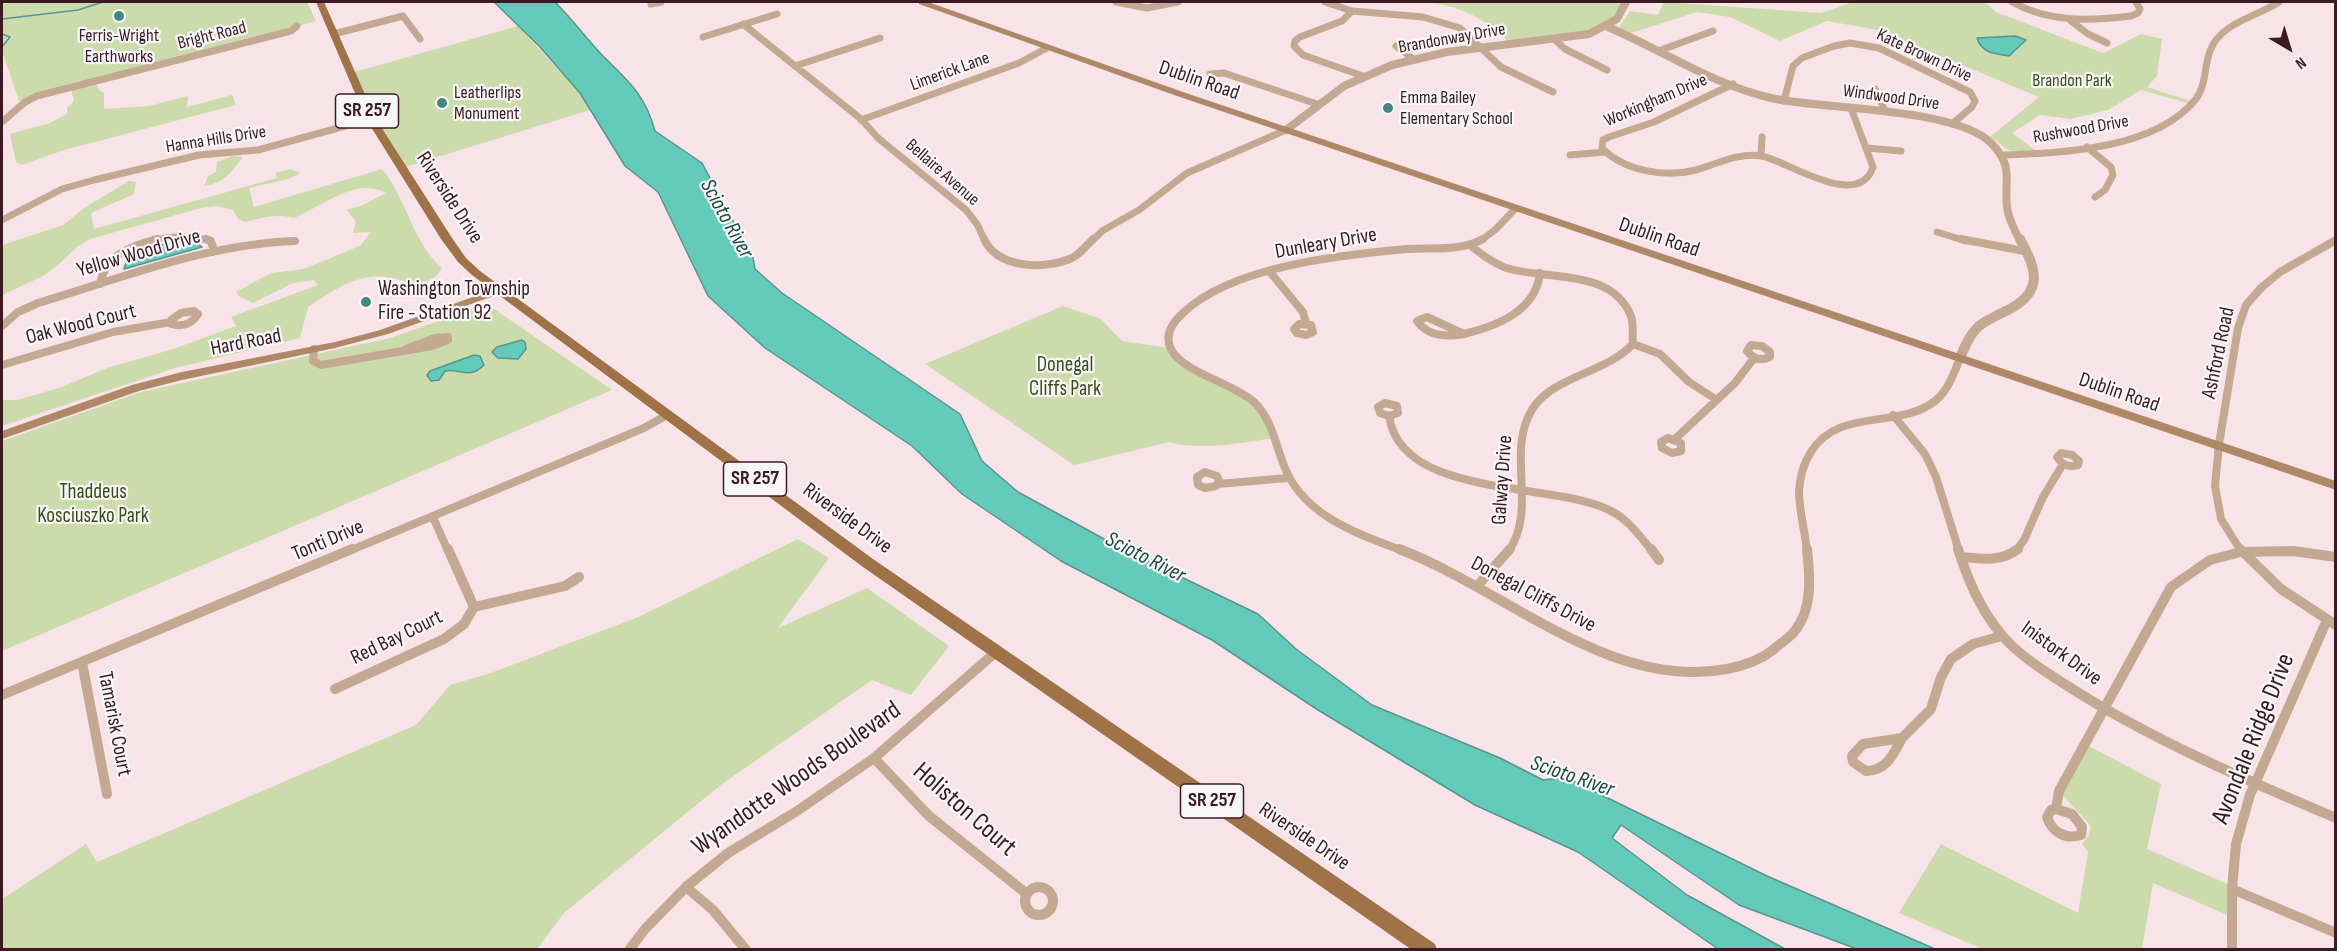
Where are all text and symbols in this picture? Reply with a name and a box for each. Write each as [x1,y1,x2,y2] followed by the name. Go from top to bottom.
[112,9,126,23] marker: Ferris-Wright Earthworks
[175,17,249,55] street label: Bright Road
[2259,18,2319,78] north arrow
[1397,19,1507,59] street label: Brandonway Drive
[1873,24,1975,88] street label: Kate Brown Drive
[79,25,159,68] place label: Ferris-Wright Earthworks
[907,48,993,96] street label: Limerick Lane
[2291,52,2310,73] text: N
[1155,56,1243,106] street label: Dublin Road
[1601,70,1711,132] street label: Workingham Drive
[2032,70,2112,92] park label: Brandon Park
[1841,81,1941,115] street label: Windwood Drive
[454,82,521,124] place label: Leatherlips Monument
[1400,87,1513,130] place label: Emma Bailey Elementary School
[336,94,398,128] road number: SR 257
[435,96,449,110] marker: Leatherlips Monument
[1381,101,1395,115] marker: Emma Bailey Elementary School
[2031,111,2131,149] street label: Rushwood Drive
[164,121,268,159] street label: Hanna Hills Drive
[900,135,984,211] street label: Bellaire Avenue
[410,147,488,249] street label: Riverside Drive
[694,175,758,263] water label: Scioto River
[1615,213,1703,263] street label: Dublin Road
[1273,223,1379,265] street label: Dunleary Drive
[74,224,204,284] street label: Yellow Wood Drive
[378,277,530,327] place label: Washington Township Fire - Station 92
[359,295,373,309] marker: Washington Township Fire - Station 92
[23,299,139,351] street label: Oak Wood Court
[2197,305,2241,401] street label: Ashford Road
[208,324,284,362] street label: Hard Road
[1029,353,1101,403] park label: Donegal Cliffs Park
[2075,368,2163,418] street label: Dublin Road
[1487,434,1519,526] street label: Galway Drive
[724,462,786,496] road number: SR 257
[797,478,897,560] street label: Riverside Drive
[37,480,149,530] park label: Thaddeus Kosciuszko Park
[288,515,368,567] street label: Tonti Drive
[1101,527,1189,589] water label: Scioto River
[1466,551,1600,639] street label: Donegal Cliffs Drive
[347,605,447,671] street label: Red Bay Court
[2016,616,2106,692] street label: Inistork Drive
[2206,649,2302,829] street label: Avondale Ridge Drive
[92,670,136,778] street label: Tamarisk Court
[687,695,907,863] street label: Wyandotte Woods Boulevard
[1527,750,1617,804] water label: Scioto River
[906,757,1022,863] street label: Holiston Court
[1180,784,1244,818] road number: SR 257
[1254,797,1354,877] street label: Riverside Drive

